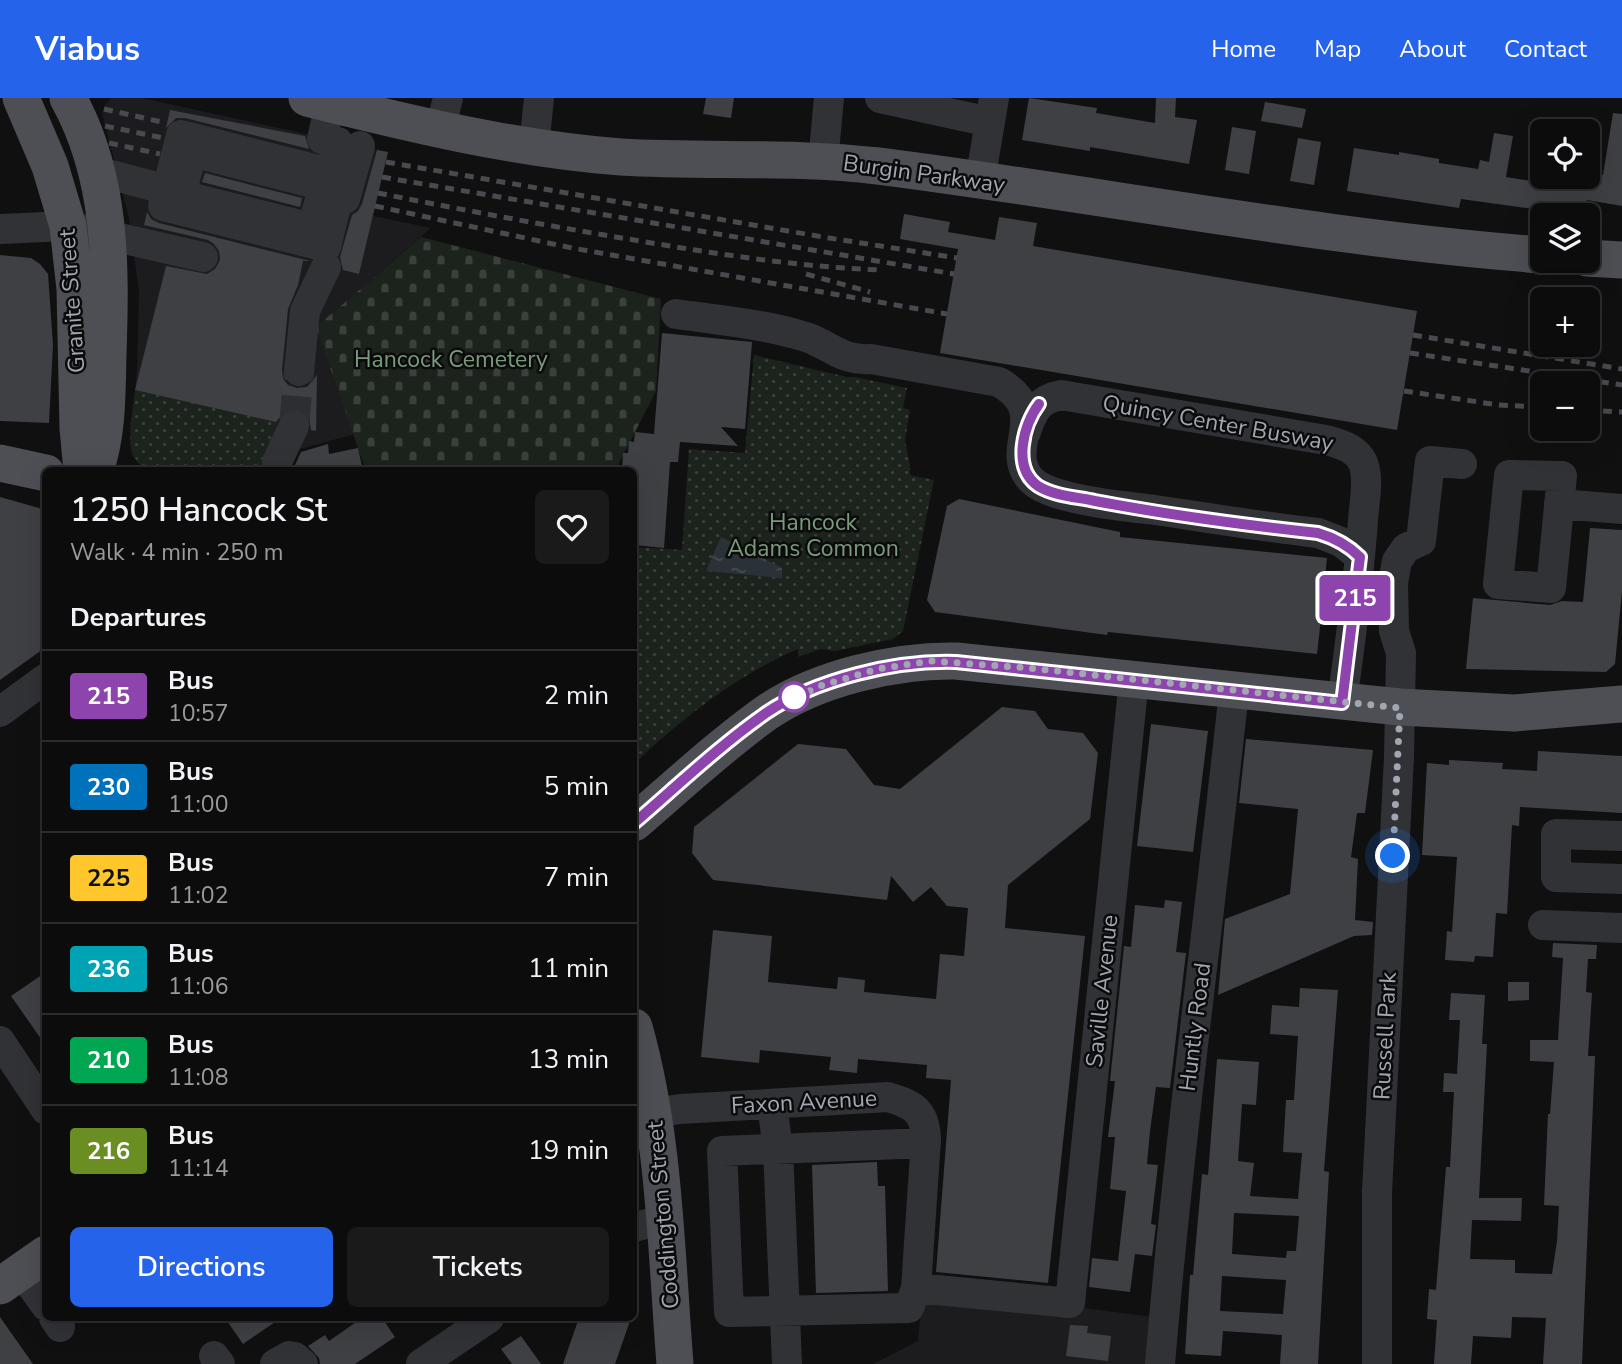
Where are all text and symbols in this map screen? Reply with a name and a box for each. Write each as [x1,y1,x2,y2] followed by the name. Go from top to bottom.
[35,27,140,72] text: Viabus
[1211,33,1276,65] text: Home
[1314,33,1361,65] text: Map
[1399,33,1466,65] text: About
[1504,33,1587,65] text: Contact
[1530,119,1600,441] map controls
[1530,119,1600,189] button: locate
[841,147,1007,201] street label: Burgin Parkway
[1530,203,1600,273] button: layers
[51,227,92,374] street label: Granite Street
[1530,287,1600,357] button: +
[354,344,548,375] park label: Hancock Cemetery
[1530,371,1600,441] button: −
[1100,387,1336,459] street label: Quincy Center Busway
[70,488,327,533] text: 1250 Hancock St
[535,490,609,564] button: heart
[727,507,899,564] park label: Hancock Adams Common
[70,537,283,568] text: Walk · 4 min · 250 m
[1315,575,1395,621] line badge: 215
[1333,582,1377,614] text: 215
[70,600,206,635] text: Departures
[168,663,214,698] text: Bus
[544,678,609,713] text: 2 min
[87,680,130,712] text: 215
[779,682,809,712] unlabelled marker
[168,698,228,729] text: 10:57
[168,754,214,789] text: Bus
[544,769,609,804] text: 5 min
[87,771,130,803] text: 230
[168,789,228,820] text: 11:00
[1375,838,1410,873] your location
[168,845,214,880] text: Bus
[544,860,609,895] text: 7 min
[87,862,130,894] text: 225
[168,880,228,911] text: 11:02
[1079,913,1125,1069] street label: Saville Avenue
[168,936,214,971] text: Bus
[528,951,609,986] text: 11 min
[87,953,130,985] text: 236
[1172,961,1218,1093] street label: Huntly Road
[168,971,228,1002] text: 11:06
[1366,971,1404,1101] street label: Russell Park
[168,1027,214,1062] text: Bus
[528,1042,609,1077] text: 13 min
[87,1044,130,1076] text: 210
[168,1062,228,1093] text: 11:08
[730,1083,878,1121] street label: Faxon Avenue
[168,1118,214,1153] text: Bus
[639,1119,687,1310] street label: Coddington Street
[528,1133,609,1168] text: 19 min
[87,1135,130,1167] text: 216
[168,1153,228,1184] text: 11:14
[70,1227,333,1307] button: Directions
[347,1227,609,1307] button: Tickets

